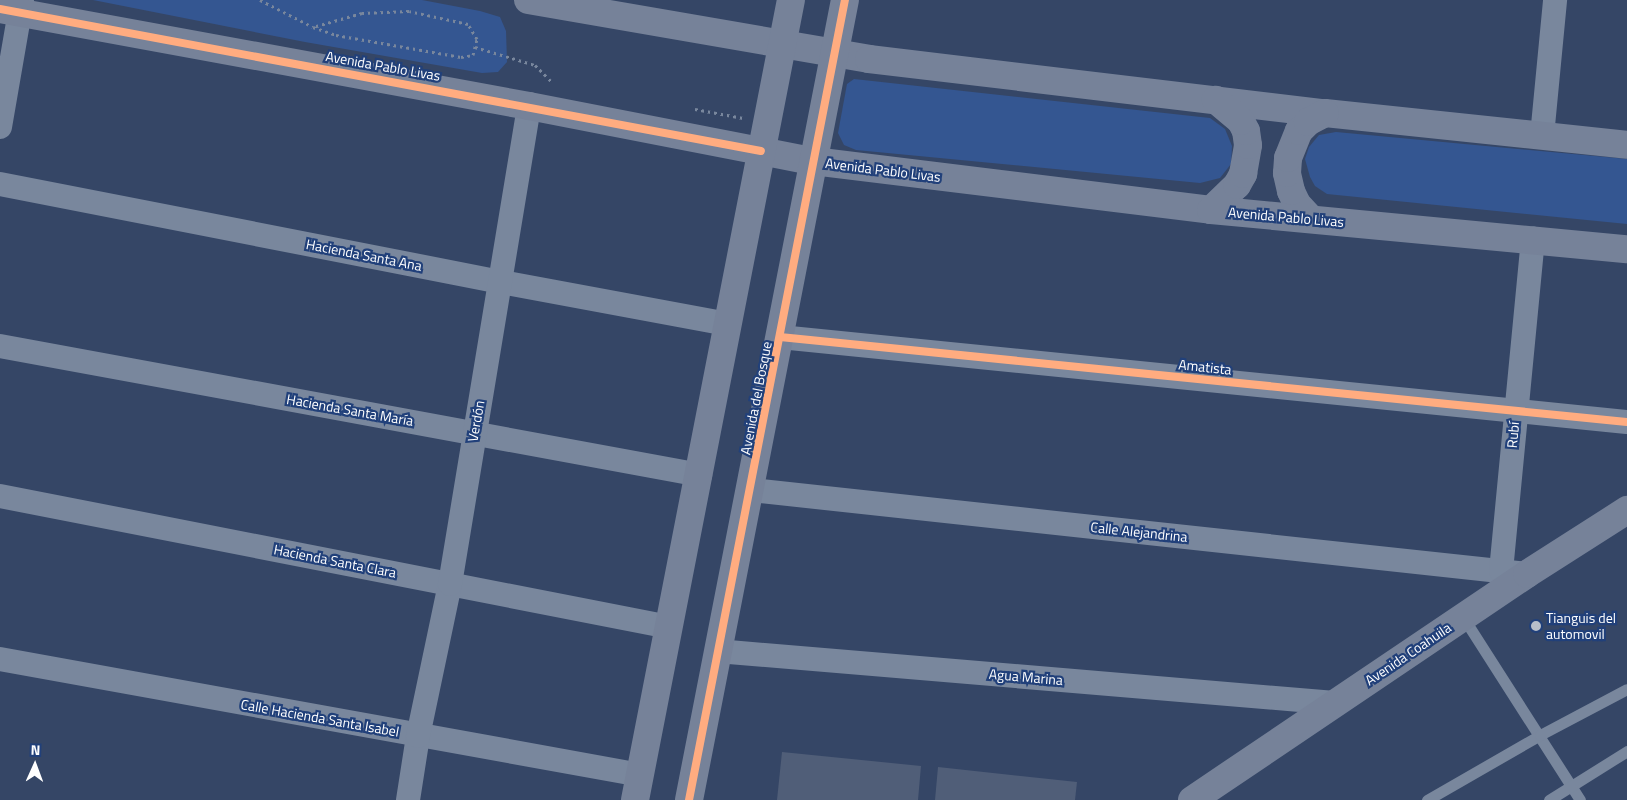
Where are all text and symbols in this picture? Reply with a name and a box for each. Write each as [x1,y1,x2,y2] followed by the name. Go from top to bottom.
[324,48,442,84] street label: Avenida Pablo Livas
[824,155,942,185] street label: Avenida Pablo Livas
[1227,204,1345,230] street label: Avenida Pablo Livas
[305,236,423,274] street label: Hacienda Santa Ana
[737,340,775,456] street label: Avenida del Bosque
[1178,356,1232,378] street label: Amatista
[285,391,415,429] street label: Hacienda Santa María
[464,399,488,443] street label: Verdón
[1503,421,1523,449] street label: Rubí
[1090,519,1188,545] street label: Calle Alejandrina
[272,541,398,581] street label: Hacienda Santa Clara
[1546,610,1616,642] place label: Tianguis del automovil
[1362,619,1454,689] street label: Avenida Coahuila
[1530,620,1542,632] marker: Tianguis del automovil
[988,665,1064,689] street label: Agua Marina
[239,696,401,740] street label: Calle Hacienda Santa Isabel
[30,739,41,760] text: N
[10,740,60,790] north arrow

